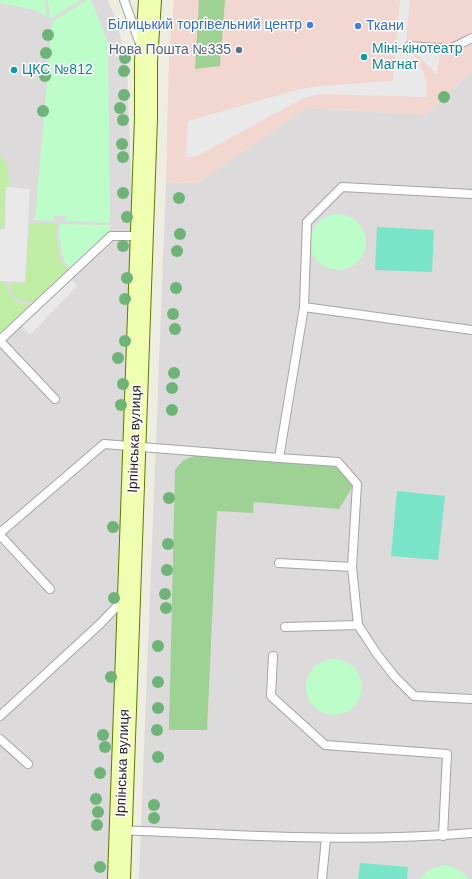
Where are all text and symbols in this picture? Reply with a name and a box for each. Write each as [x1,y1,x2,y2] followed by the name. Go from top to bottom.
[108,17,302,33] place label: Білицький торгівельний центр
[366,18,404,34] place label: Ткани
[305,20,315,30] marker: Білицький торгівельний центр
[353,21,363,31] marker: Ткани
[372,41,462,74] place label: Міні-кінотеатр Магнат
[109,42,231,58] place label: Нова Пошта №335
[234,45,244,55] marker: Нова Пошта №335
[359,52,369,62] marker: Міні-кінотеатр Магнат
[22,62,93,78] place label: ЦКС №812
[9,65,19,75] marker: ЦКС №812
[125,385,145,493] street label: Ірпінська вулиця
[113,709,133,817] street label: Ірпінська вулиця

